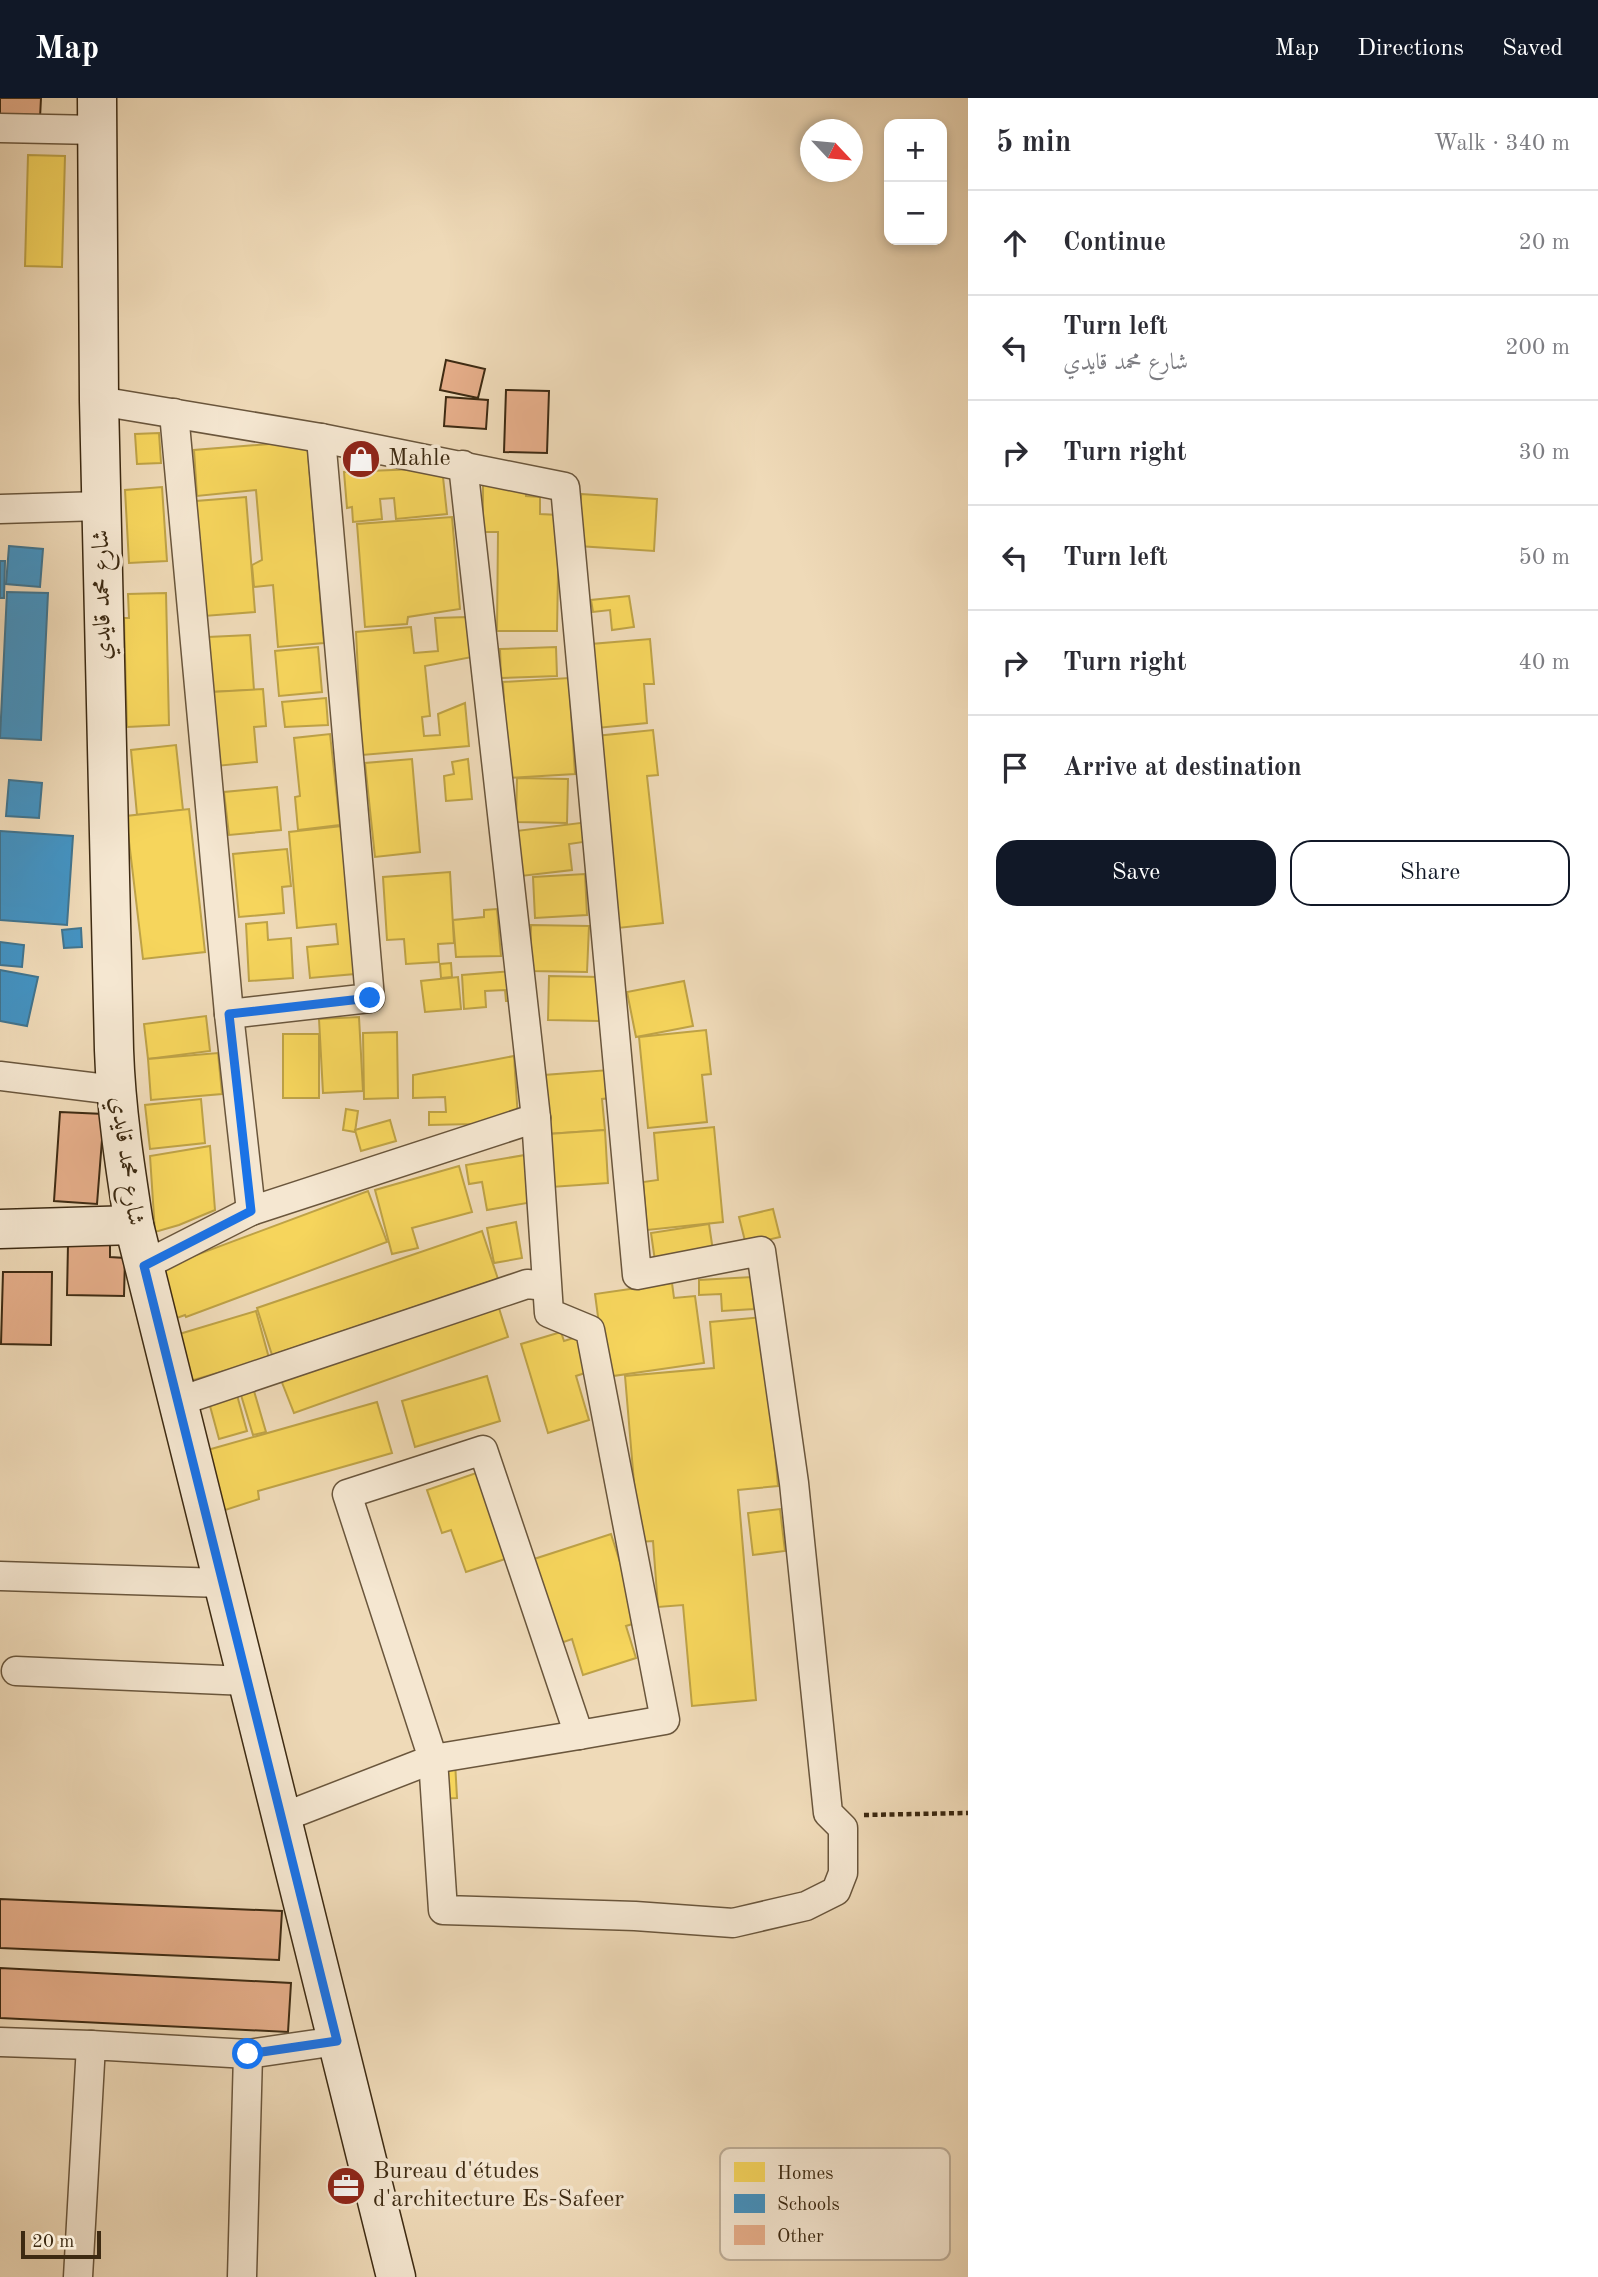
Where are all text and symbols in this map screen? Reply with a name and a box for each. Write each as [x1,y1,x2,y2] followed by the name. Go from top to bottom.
[35,33,99,66] text: Map
[1275,37,1319,61] text: Map
[1357,37,1464,61] text: Directions
[1502,37,1563,61] text: Saved
[800,119,863,182] north arrow
[884,119,947,245] map controls
[884,119,947,182] button: +
[996,128,1071,158] text: 5 min
[1434,132,1570,155] text: Walk · 340 m
[884,182,947,245] button: −
[996,224,1034,262] icon: ahead
[1063,230,1166,256] text: Continue
[1519,231,1570,254] text: 20 m
[1063,314,1168,340] text: Turn left
[996,329,1034,367] icon: left
[1505,336,1570,359] text: 200 m
[1063,351,1188,374] text: شارع محمد قايدي
[996,434,1034,472] icon: right
[340,438,382,480] shop icon: Mahle
[1063,440,1186,466] text: Turn right
[1519,441,1570,464] text: 30 m
[388,447,451,471] place label: Mahle
[90,529,122,660] street label: شارع محمد قايدي
[996,539,1034,577] icon: left
[1063,545,1168,571] text: Turn left
[1519,546,1570,569] text: 50 m
[996,644,1034,682] icon: right
[1063,650,1186,676] text: Turn right
[1519,651,1570,674] text: 40 m
[996,749,1034,787] icon: arrive
[1063,755,1302,781] text: Arrive at destination
[996,840,1276,906] button: Save
[1290,840,1570,906] button: Share
[354,982,385,1013] route end
[99,1095,147,1228] street label: شارع محمد قايدي
[232,2038,263,2069] route start
[720,2148,950,2260] legend
[373,2160,624,2212] place label: Bureau d'études d'architecture Es-Safeer
[325,2165,367,2207] office icon: Bureau d'études d'architecture Es-Safeer
[777,2165,833,2184] text: Homes
[777,2196,840,2215] text: Schools
[21,2228,102,2260] scale bar
[777,2228,824,2247] text: Other
[32,2233,74,2252] text: 20 m

